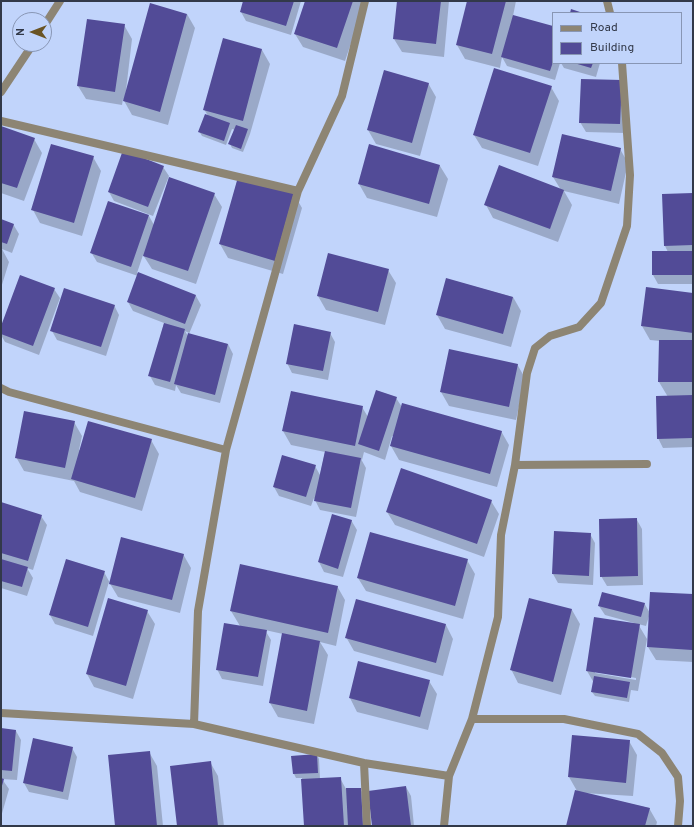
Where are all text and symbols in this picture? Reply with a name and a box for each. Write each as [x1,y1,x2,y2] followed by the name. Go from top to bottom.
[12,12,52,52] north arrow
[552,12,682,64] legend
[590,20,618,36] text: Road
[14,28,28,36] text: N
[590,40,634,56] text: Building

